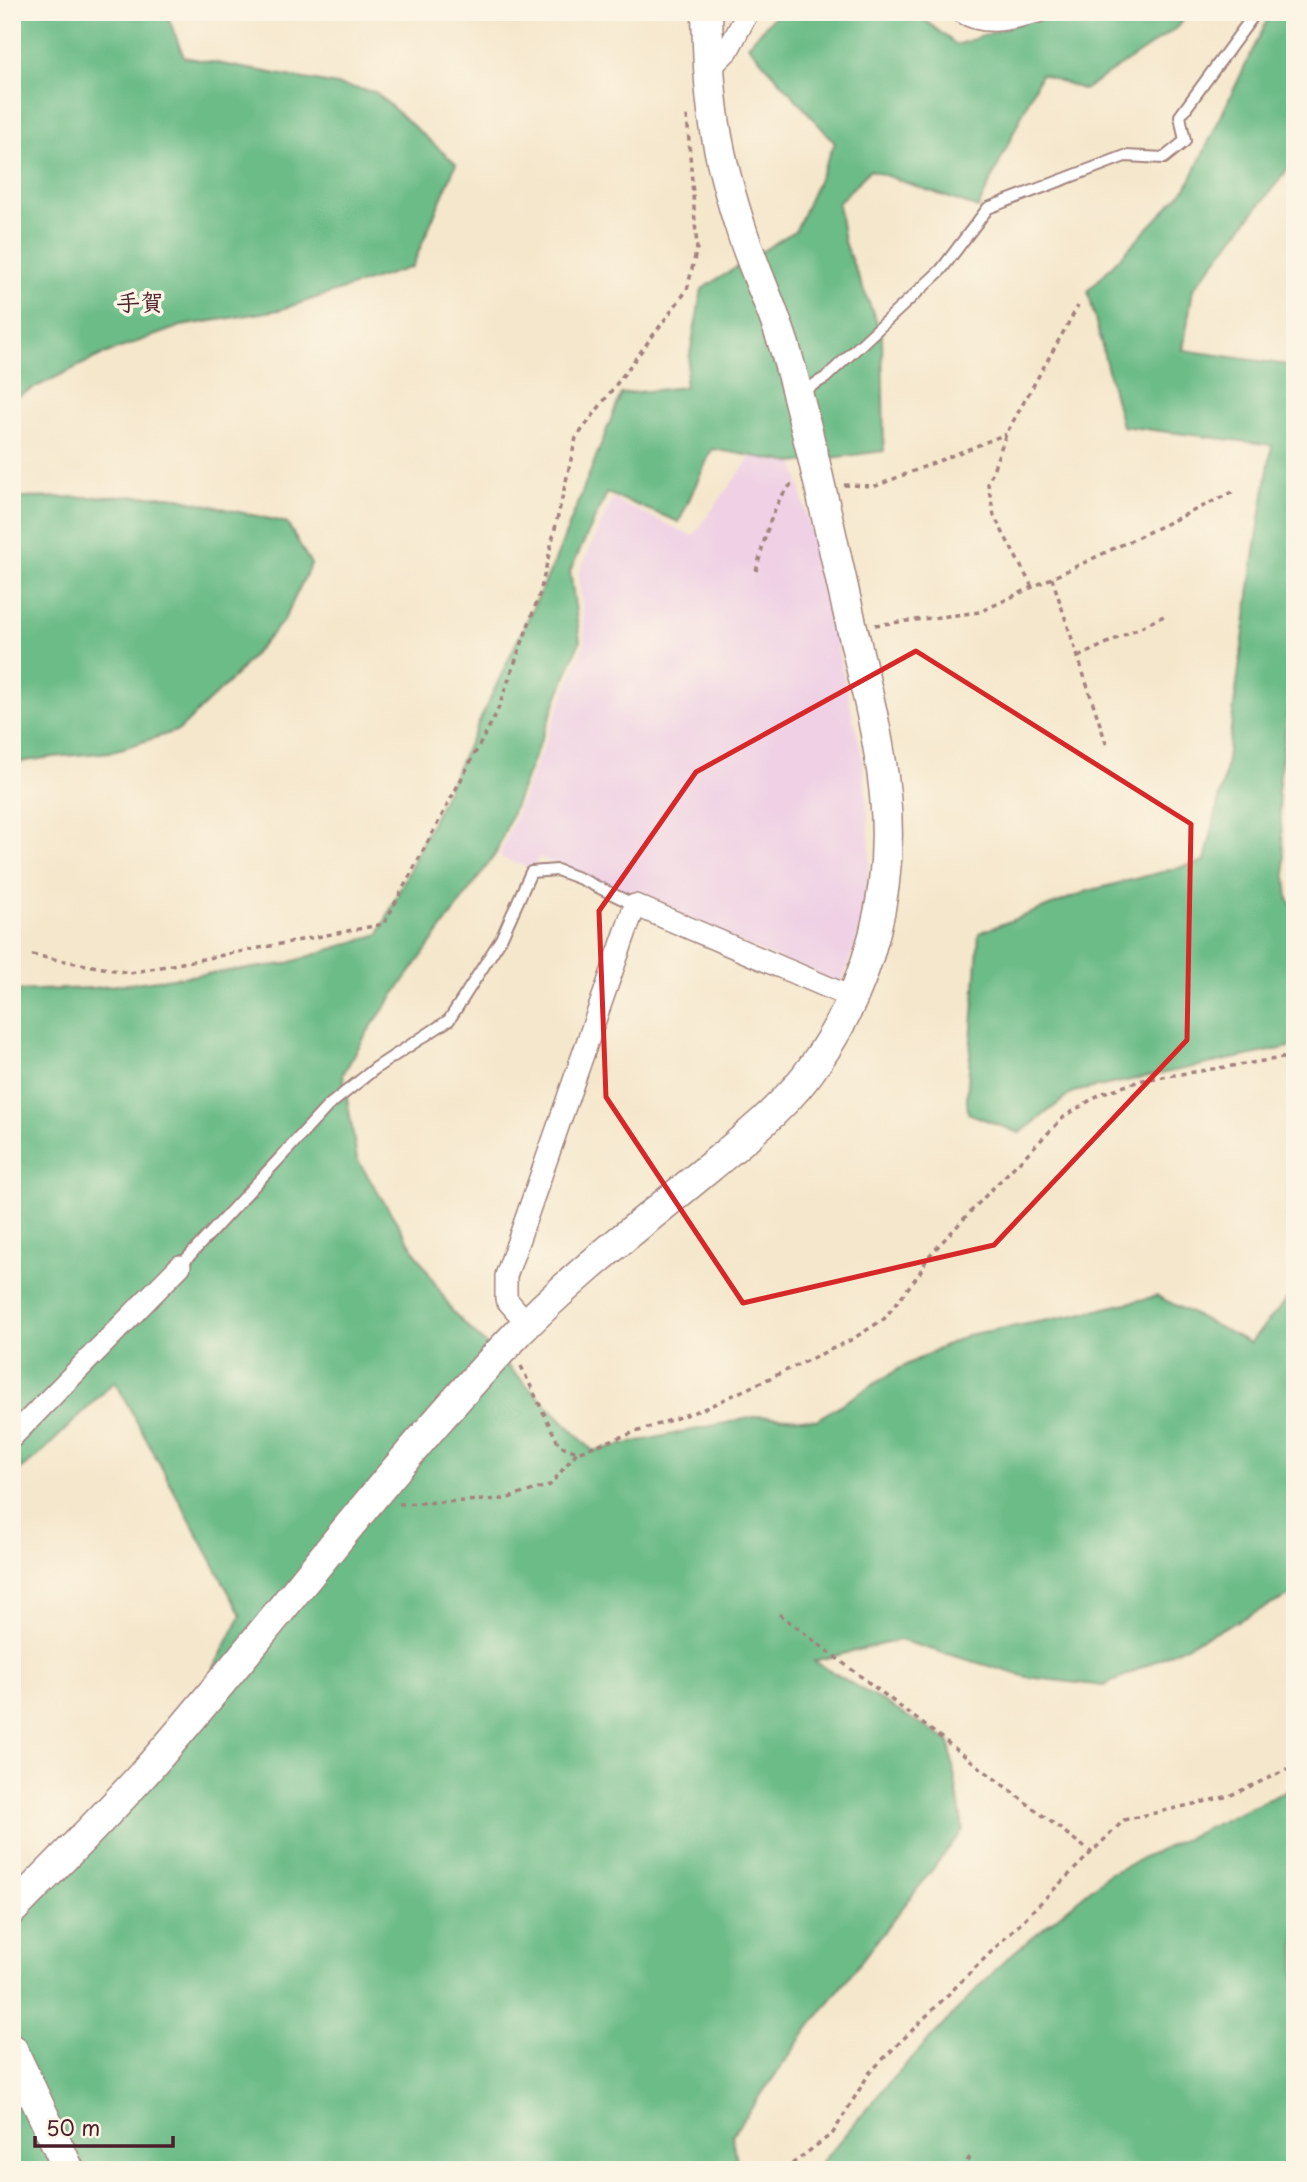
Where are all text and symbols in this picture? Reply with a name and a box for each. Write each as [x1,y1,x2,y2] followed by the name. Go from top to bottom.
[116,283,164,319] district label: 手賀
[35,2105,173,2149] scale bar
[46,2111,100,2143] text: 50 m

